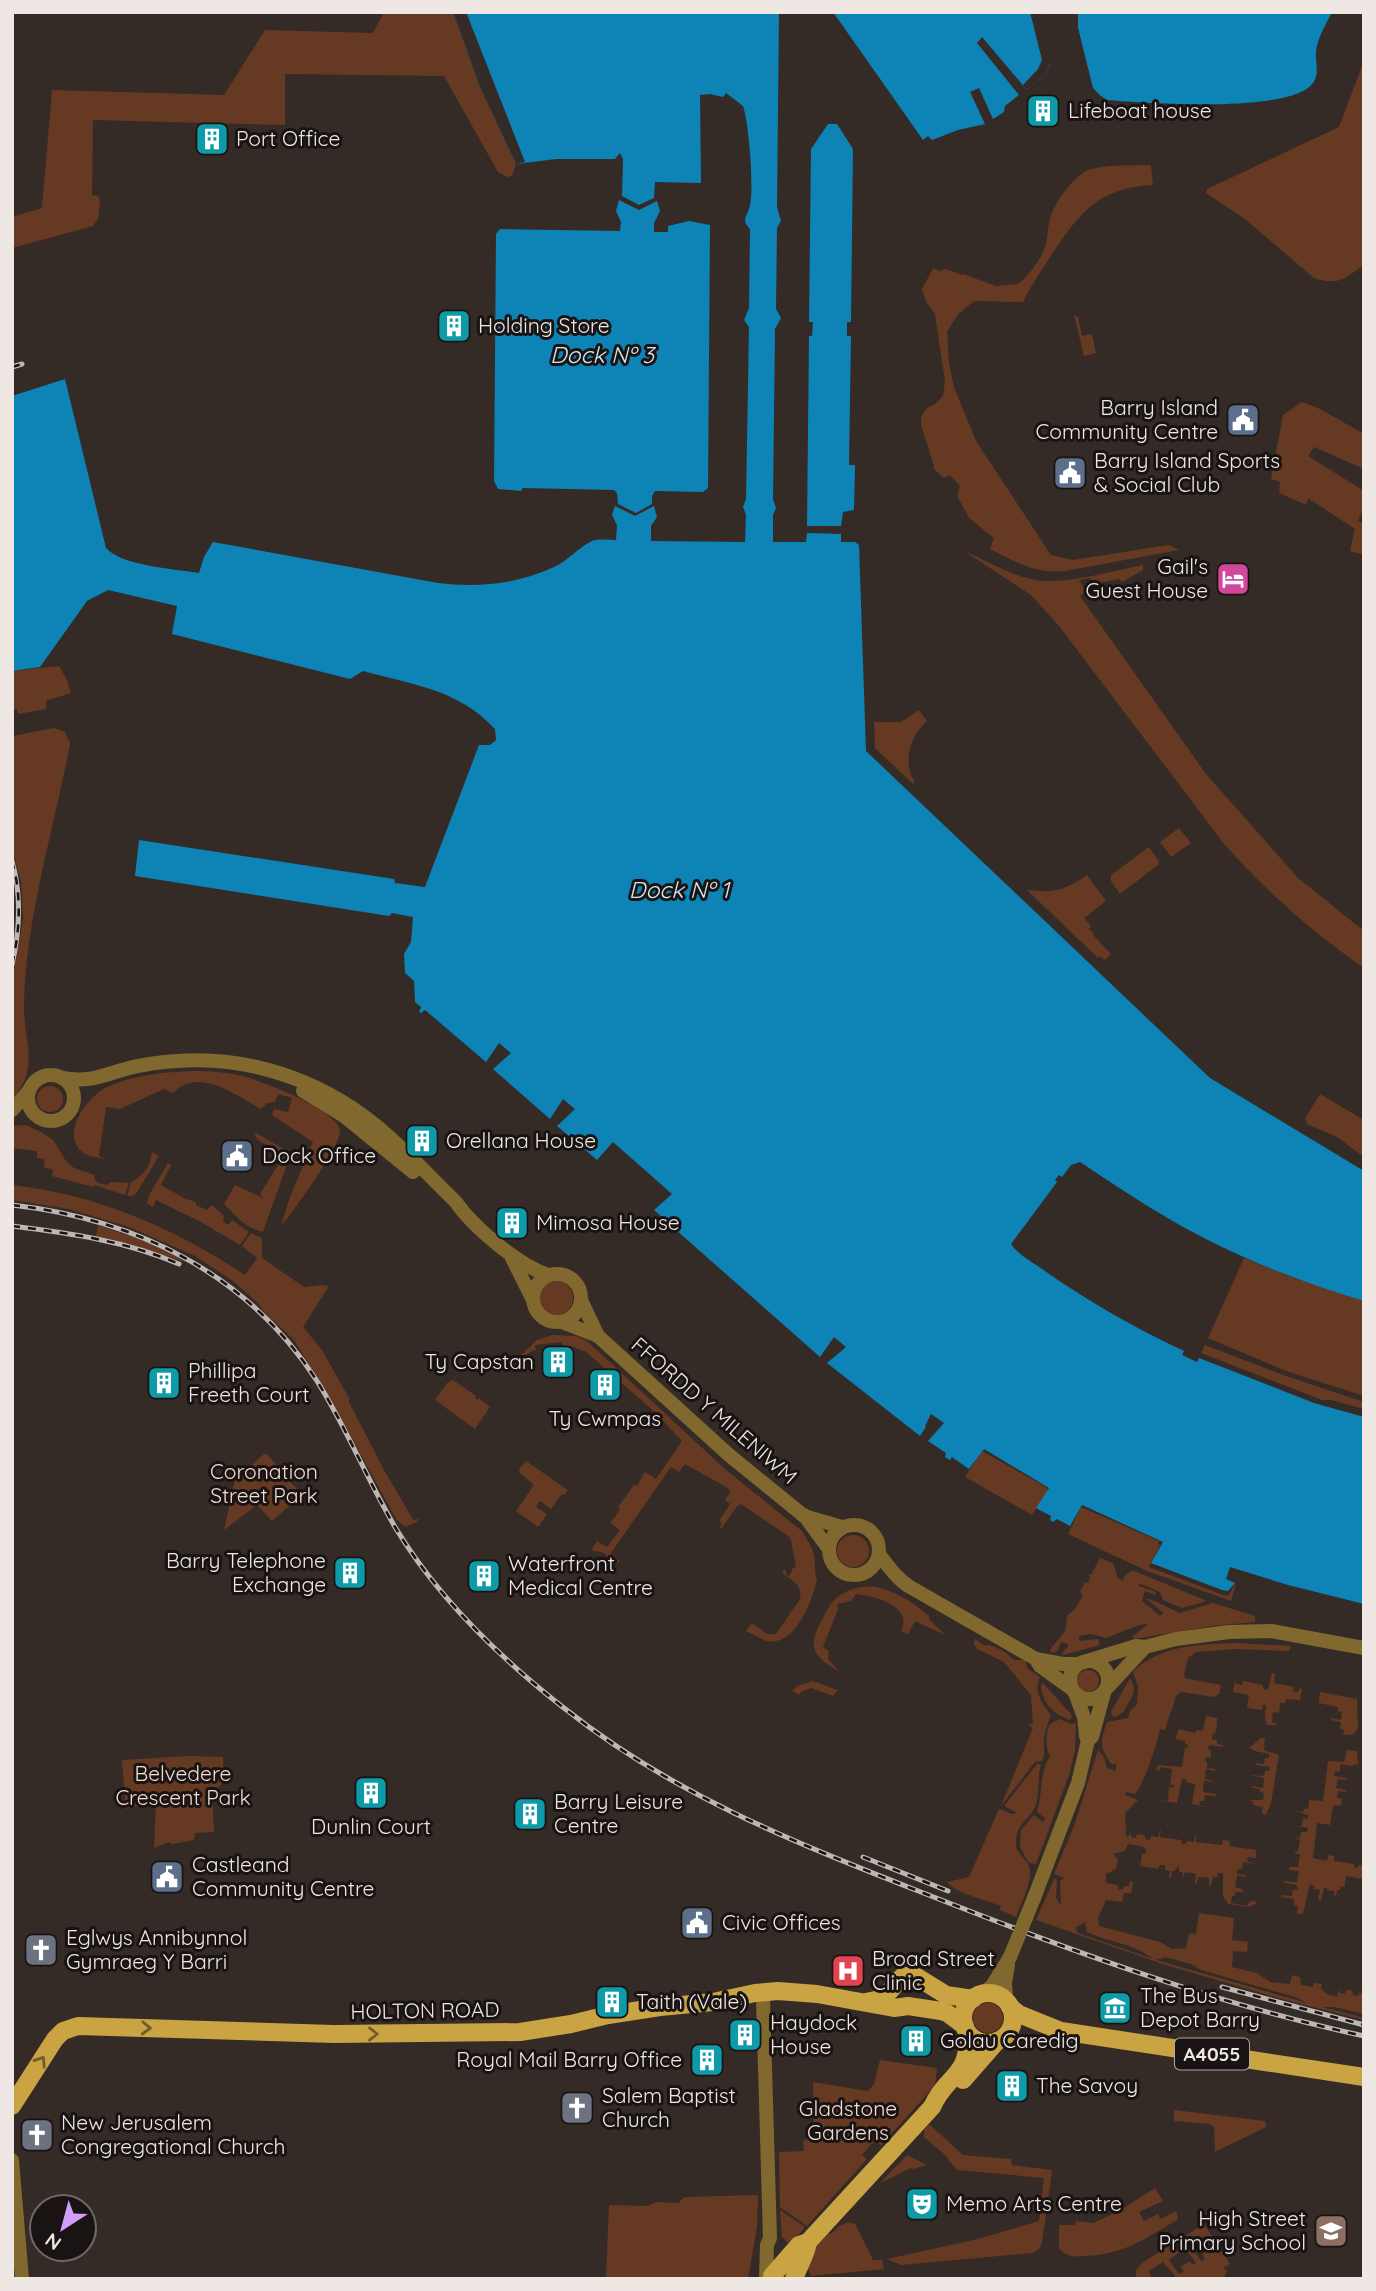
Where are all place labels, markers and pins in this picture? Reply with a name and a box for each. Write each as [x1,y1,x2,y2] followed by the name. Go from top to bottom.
[1024,92,1062,130] building icon: Lifeboat house
[1068,97,1212,123] place label: Lifeboat house
[193,120,231,158] building icon: Port Office
[236,125,340,151] place label: Port Office
[435,307,473,345] building icon: Holding Store
[478,312,610,338] place label: Holding Store
[1036,394,1218,444] place label: Barry Island Community Centre
[1224,401,1262,439] public building icon: Barry Island Community Centre
[1094,447,1280,497] place label: Barry Island Sports & Social Club
[1051,454,1089,492] public building icon: Barry Island Sports & Social Club
[1085,553,1208,603] place label: Gail's Guest House
[1214,560,1252,598] hotel icon: Gail's Guest House
[403,1122,441,1160] building icon: Orellana House
[446,1127,596,1153] place label: Orellana House
[218,1137,256,1175] public building icon: Dock Office
[262,1142,376,1168] place label: Dock Office
[493,1204,531,1242] building icon: Mimosa House
[536,1209,680,1235] place label: Mimosa House
[539,1343,577,1381] building icon: Ty Capstan
[425,1348,534,1374] place label: Ty Capstan
[188,1357,309,1407] place label: Phillipa Freeth Court
[145,1364,183,1402] building icon: Phillipa Freeth Court
[586,1366,624,1404] building icon: Ty Cwmpas
[549,1405,661,1431] place label: Ty Cwmpas
[166,1547,326,1597] place label: Barry Telephone Exchange
[508,1550,653,1600] place label: Waterfront Medical Centre
[331,1554,369,1592] building icon: Barry Telephone Exchange
[465,1557,503,1595] building icon: Waterfront Medical Centre
[352,1774,390,1812] building icon: Dunlin Court
[554,1788,683,1838] place label: Barry Leisure Centre
[511,1795,549,1833] building icon: Barry Leisure Centre
[311,1813,431,1839] place label: Dunlin Court
[192,1851,374,1901] place label: Castleand Community Centre
[148,1858,186,1896] public building icon: Castleand Community Centre
[678,1904,716,1942] public building icon: Civic Offices
[722,1909,841,1935] place label: Civic Offices
[66,1924,247,1974] place label: Eglwys Annibynnol Gymraeg Y Barri
[22,1931,60,1969] church icon: Eglwys Annibynnol Gymraeg Y Barri
[872,1945,995,1995] place label: Broad Street Clinic
[829,1952,867,1990] hospital icon: Broad Street Clinic
[1140,1982,1260,2032] place label: The Bus Depot Barry
[593,1983,631,2021] building icon: Taith (Vale)
[636,1988,747,2014] place label: Taith (Vale)
[1096,1989,1134,2027] museum icon: The Bus Depot Barry
[770,2009,857,2059] place label: Haydock House
[726,2016,764,2054] building icon: Haydock House
[897,2022,935,2060] building icon: Golau Caredig
[940,2027,1079,2053] place label: Golau Caredig
[688,2041,726,2079] building icon: Royal Mail Barry Office
[456,2046,682,2072] place label: Royal Mail Barry Office
[993,2067,1031,2105] building icon: The Savoy
[1036,2072,1138,2098] place label: The Savoy
[602,2082,736,2132] place label: Salem Baptist Church
[558,2089,596,2127] church icon: Salem Baptist Church
[61,2109,286,2159] place label: New Jerusalem Congregational Church
[18,2116,56,2154] church icon: New Jerusalem Congregational Church
[903,2185,941,2223] theatre icon: Memo Arts Centre
[946,2190,1122,2216] place label: Memo Arts Centre
[1158,2205,1306,2255] place label: High Street Primary School
[1312,2212,1350,2250] school or university icon: High Street Primary School

